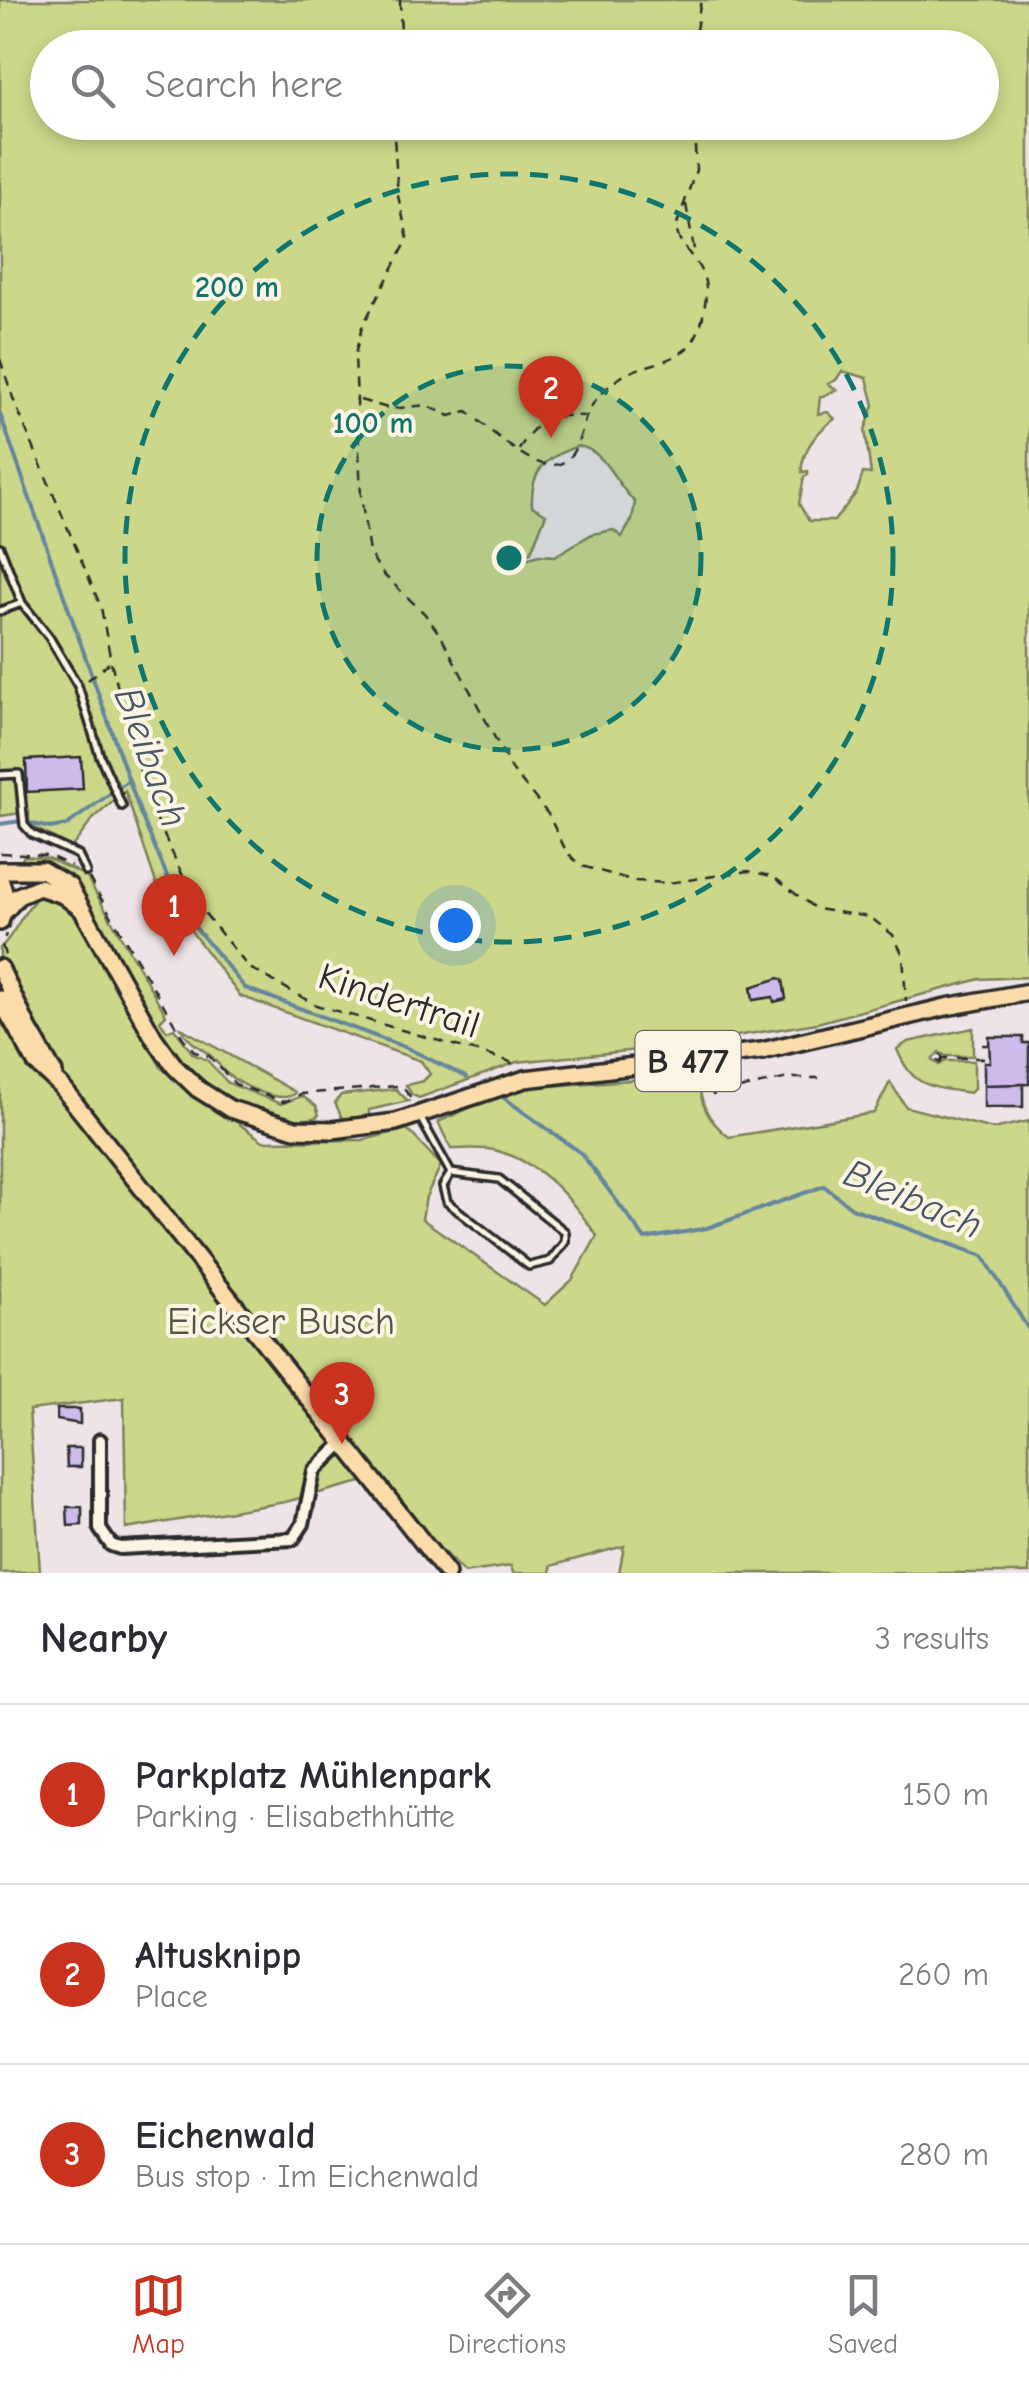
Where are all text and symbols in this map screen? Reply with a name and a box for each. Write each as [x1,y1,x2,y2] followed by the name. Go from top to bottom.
[30,30,999,140] search box
[65,58,120,113] icon: search
[145,63,343,107] text: Search here
[195,270,279,305] text: 200 m
[518,356,584,438] pin: 2
[333,406,413,441] text: 100 m
[491,540,527,576] centre of rings
[104,681,198,833] water label: Bleibach
[142,874,206,956] pin: 1
[430,900,481,951] your location
[313,954,485,1048] street label: Kindertrail
[636,1031,740,1091] road number: B 477
[837,1149,989,1249] water label: Bleibach
[167,1300,395,1344] park label: Eickser Busch
[310,1362,374,1444] pin: 3
[40,1614,167,1663] text: Nearby
[875,1620,989,1657] text: 3 results
[135,1754,491,1798] text: Parkplatz Mühlenpark
[66,1776,79,1813] text: 1
[902,1776,989,1813] text: 150 m
[135,1798,455,1835] text: Parking · Elisabethhütte
[135,1934,301,1978] text: Altusknipp
[65,1956,80,1993] text: 2
[898,1956,989,1993] text: 260 m
[135,1978,208,2015] text: Place
[135,2114,316,2158] text: Eichenwald
[65,2136,80,2173] text: 3
[899,2136,989,2173] text: 280 m
[135,2158,479,2195] text: Bus stop · Im Eichenwald
[131,2268,186,2360] tab: Map
[448,2268,566,2360] tab: Directions
[828,2268,898,2360] tab: Saved

